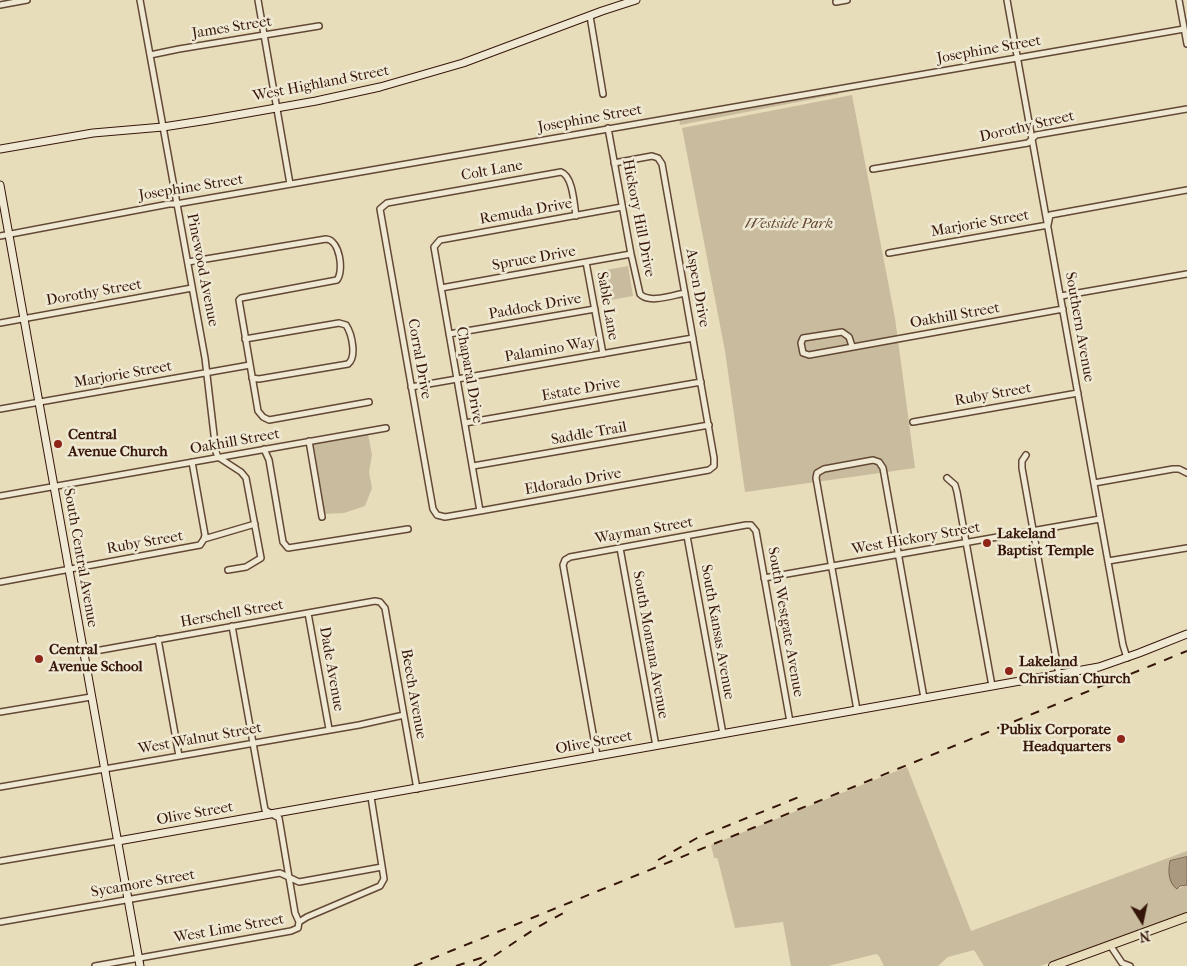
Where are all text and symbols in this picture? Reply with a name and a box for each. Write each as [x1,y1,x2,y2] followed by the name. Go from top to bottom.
[191,13,273,43] street label: James Street
[935,32,1043,68] street label: Josephine Street
[251,62,391,106] street label: West Highland Street
[536,101,644,137] street label: Josephine Street
[978,107,1076,147] street label: Dorothy Street
[460,157,524,185] street label: Colt Lane
[618,157,658,279] street label: Hickory Hill Drive
[137,171,245,205] street label: Josephine Street
[478,195,574,229] street label: Remuda Drive
[929,206,1031,242] street label: Marjorie Street
[182,212,222,328] street label: Pinewood Avenue
[745,215,833,233] park label: Westside Park
[491,243,577,275] street label: Spruce Drive
[681,247,713,329] street label: Aspen Drive
[592,270,622,342] street label: Sable Lane
[1060,271,1098,383] street label: Southern Avenue
[45,276,143,310] street label: Dorothy Street
[487,290,583,324] street label: Paddock Drive
[909,299,1001,333] street label: Oakhill Street
[403,317,435,401] street label: Corral Drive
[452,325,486,425] street label: Chaparal Drive
[503,333,597,367] street label: Palamino Way
[72,357,174,393] street label: Marjorie Street
[540,374,622,406] street label: Estate Drive
[953,379,1033,411] street label: Ruby Street
[550,418,628,450] street label: Saddle Trail
[189,425,281,459] street label: Oakhill Street
[68,426,168,461] place label: Central Avenue Church
[52,438,64,450] marker: Central Avenue Church
[523,465,623,499] street label: Eldorado Drive
[59,487,101,629] street label: South Central Avenue
[594,514,694,548] street label: Wayman Street
[850,519,982,559] street label: West Hickory Street
[997,525,1094,560] place label: Lakeland Baptist Temple
[105,527,185,559] street label: Ruby Street
[981,537,993,549] marker: Lakeland Baptist Temple
[763,546,807,698] street label: South Westgate Avenue
[696,563,738,701] street label: South Kansas Avenue
[628,570,672,720] street label: South Montana Avenue
[179,596,285,632] street label: Herschell Street
[315,625,347,713] street label: Dade Avenue
[49,641,143,676] place label: Central Avenue School
[396,648,430,740] street label: Beech Avenue
[33,653,45,665] marker: Central Avenue School
[1019,653,1131,688] place label: Lakeland Christian Church
[1003,665,1015,677] marker: Lakeland Christian Church
[137,719,263,759] street label: West Walnut Street
[1000,721,1111,756] place label: Publix Corporate Headquarters
[554,727,634,759] street label: Olive Street
[1115,733,1127,745] marker: Publix Corporate Headquarters
[155,798,235,830] street label: Olive Street
[90,866,196,902] street label: Sycamore Street
[1117,896,1167,946] north arrow
[173,910,285,948] street label: West Lime Street
[1138,927,1151,946] text: N

